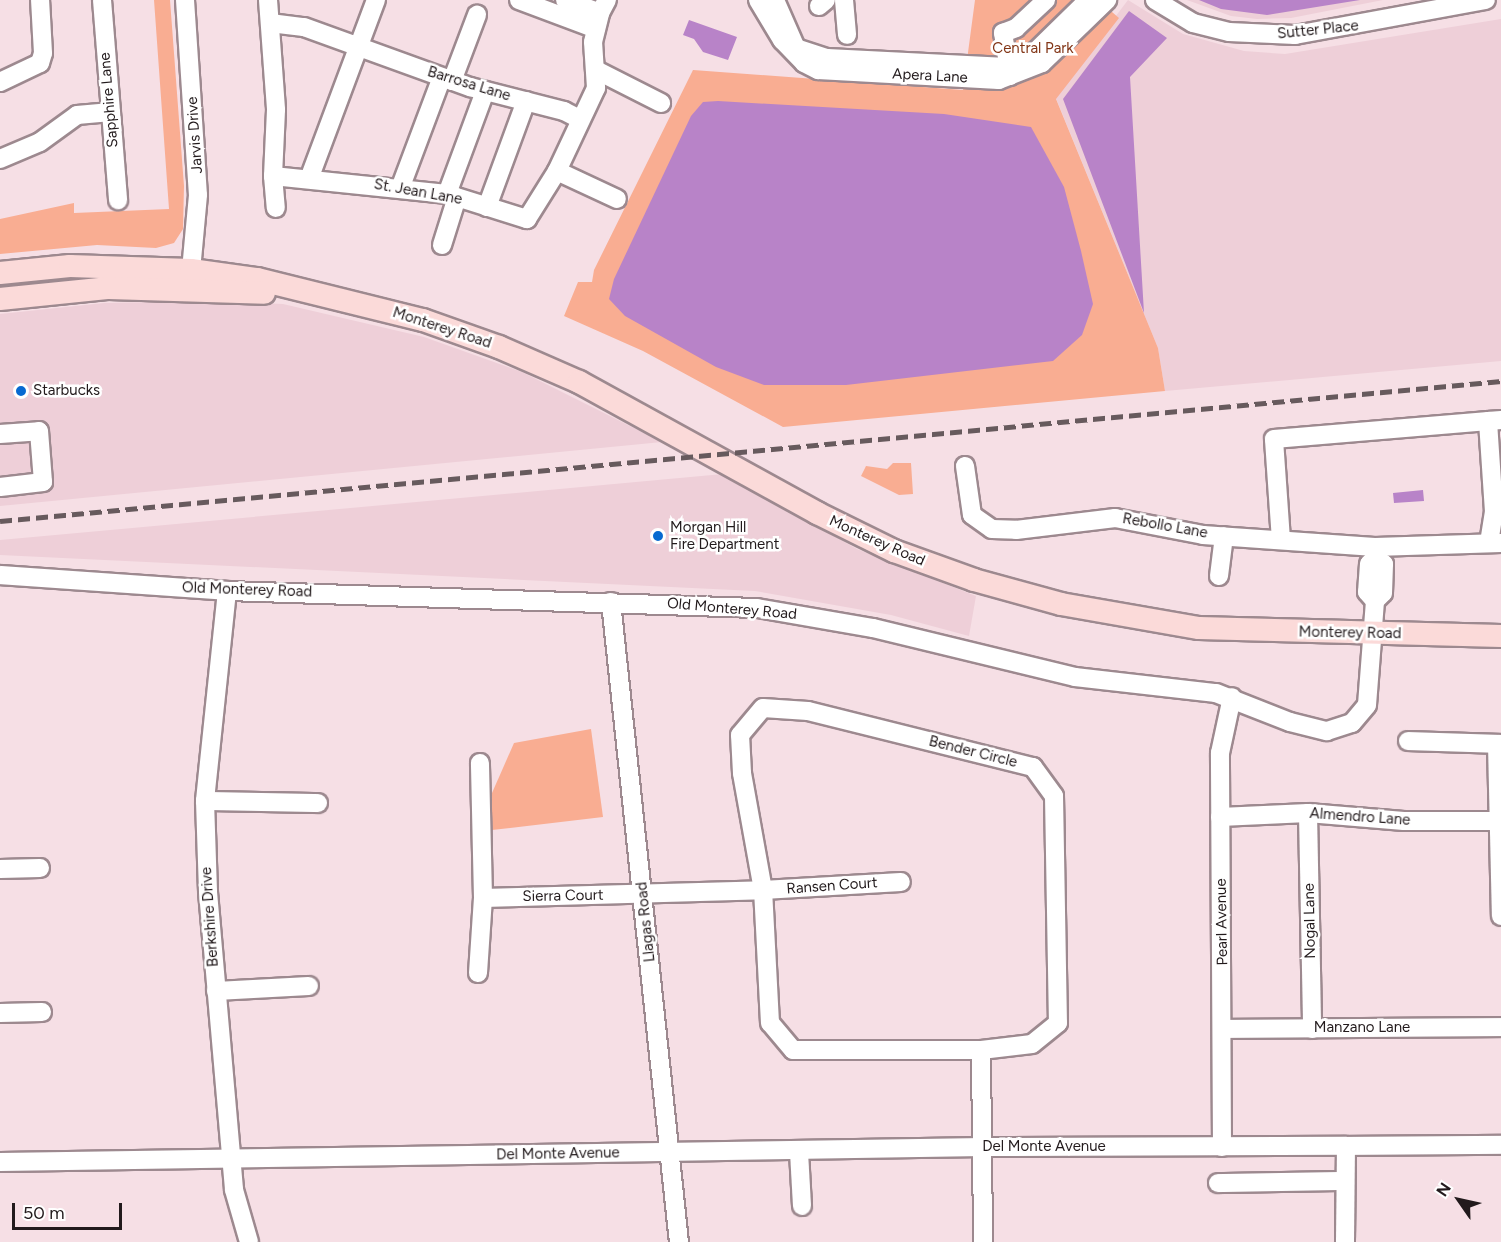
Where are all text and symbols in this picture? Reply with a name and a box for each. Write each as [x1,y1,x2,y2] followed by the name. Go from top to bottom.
[1276,17,1360,43] street label: Sutter Place
[992,40,1074,58] park label: Central Park
[96,52,122,148] street label: Sapphire Lane
[425,63,513,105] street label: Barrosa Lane
[892,65,968,87] street label: Apera Lane
[183,96,207,174] street label: Jarvis Drive
[372,175,464,209] street label: St. Jean Lane
[390,304,494,352] street label: Monterey Road
[33,382,100,400] place label: Starbucks
[14,384,28,398] marker: Starbucks
[1121,510,1209,542] street label: Rebollo Lane
[826,512,928,570] street label: Monterey Road
[670,518,779,553] place label: Morgan Hill Fire Department
[651,529,665,543] marker: Morgan Hill Fire Department
[182,579,312,601] street label: Old Monterey Road
[666,594,798,624] street label: Old Monterey Road
[1298,623,1402,643] street label: Monterey Road
[927,732,1019,772] street label: Bender Circle
[1309,804,1411,830] street label: Almendro Lane
[198,866,222,968] street label: Berkshire Drive
[786,874,878,898] street label: Ransen Court
[1212,878,1232,966] street label: Pearl Avenue
[633,881,659,963] street label: Llagas Road
[1300,883,1320,959] street label: Nogal Lane
[522,886,604,906] street label: Sierra Court
[1314,1019,1410,1037] street label: Manzano Lane
[982,1138,1106,1156] street label: Del Monte Avenue
[496,1144,620,1164] street label: Del Monte Avenue
[1429,1170,1489,1230] north arrow
[1432,1179,1455,1200] text: N
[15,1191,124,1229] scale bar
[23,1202,65,1224] text: 50 m

